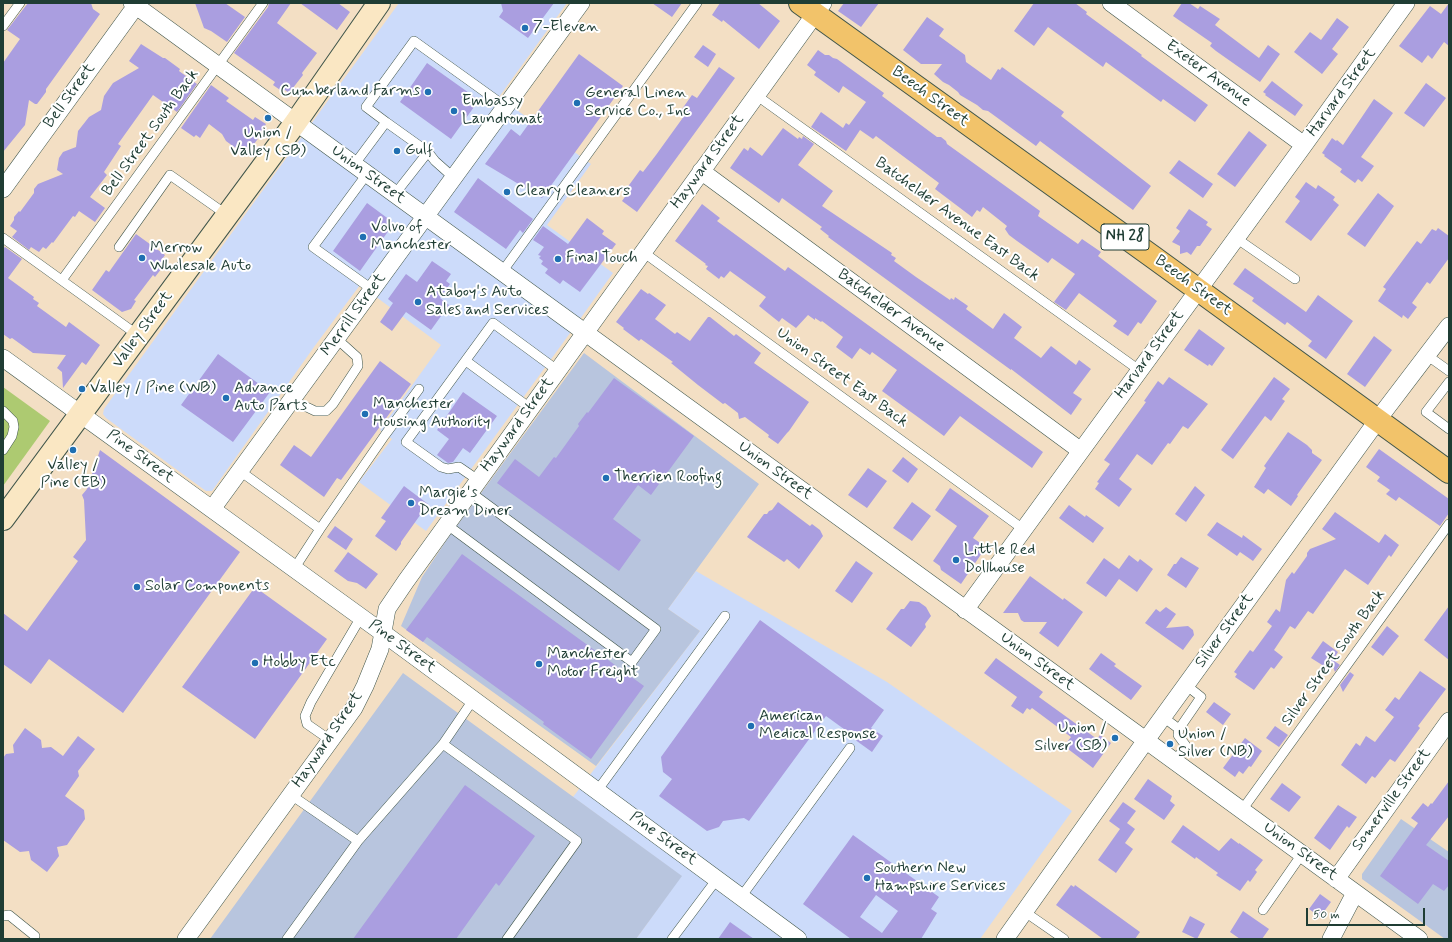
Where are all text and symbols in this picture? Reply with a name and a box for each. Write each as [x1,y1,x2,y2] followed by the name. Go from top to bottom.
[533,18,599,38] place label: 7-Eleven
[520,23,530,33] marker: 7-Eleven
[1162,37,1254,111] street label: Exeter Avenue
[1304,45,1380,141] street label: Harvard Street
[40,60,100,132] street label: Bell Street
[888,62,972,132] street label: Beech Street
[98,66,204,200] street label: Bell Street South Back
[280,82,420,102] place label: Cumberland Farms
[585,84,690,122] place label: General Linen Service Co., Inc
[423,87,433,97] marker: Cumberland Farms
[462,92,542,130] place label: Embassy Laundromat
[572,98,582,108] marker: General Linen Service Co., Inc
[449,106,459,116] marker: Embassy Laundromat
[667,111,749,213] street label: Hayward Street
[263,113,273,123] marker: Union / Valley (SB)
[230,124,306,162] place label: Union / Valley (SB)
[405,141,433,161] place label: Gulf
[327,142,409,208] street label: Union Street
[392,146,402,156] marker: Gulf
[871,154,1043,286] street label: Batchelder Avenue East Back
[515,182,630,202] place label: Cleary Cleaners
[502,187,512,197] marker: Cleary Cleaners
[371,218,451,256] place label: Volvo of Manchester
[1101,224,1149,250] road number: NH 28
[358,232,368,242] marker: Volvo of Manchester
[150,239,251,277] place label: Merrow Wholesale Auto
[566,249,638,269] place label: Final Touch
[1151,251,1235,321] street label: Beech Street
[137,253,147,263] marker: Merrow Wholesale Auto
[553,254,563,264] marker: Final Touch
[833,265,949,357] street label: Batchelder Avenue
[318,270,390,360] street label: Merrill Street
[426,283,549,321] place label: Ataboy's Auto Sales and Services
[109,288,177,372] street label: Valley Street
[413,297,423,307] marker: Ataboy's Auto Sales and Services
[1112,307,1188,403] street label: Harvard Street
[772,324,912,432] street label: Union Street East Back
[477,374,559,476] street label: Hayward Street
[90,379,216,399] place label: Valley / Pine (WB)
[234,379,307,417] place label: Advance Auto Parts
[77,384,87,394] marker: Valley / Pine (WB)
[221,393,231,403] marker: Advance Auto Parts
[373,395,490,433] place label: Manchester Housing Authority
[360,409,370,419] marker: Manchester Housing Authority
[102,426,178,488] street label: Pine Street
[734,438,816,504] street label: Union Street
[68,445,78,455] marker: Valley / Pine (EB)
[40,456,106,494] place label: Valley / Pine (EB)
[614,468,722,488] place label: Therrien Roofing
[601,473,611,483] marker: Therrien Roofing
[419,484,511,522] place label: Margie's Dream Diner
[406,498,416,508] marker: Margie's Dream Diner
[964,541,1035,579] place label: Little Red Dollhouse
[951,555,961,565] marker: Little Red Dollhouse
[145,577,269,597] place label: Solar Components
[132,582,142,592] marker: Solar Components
[1278,586,1390,730] street label: Silver Street South Back
[1192,590,1258,672] street label: Silver Street
[364,616,440,678] street label: Pine Street
[996,629,1078,695] street label: Union Street
[547,645,638,683] place label: Manchester Motor Freight
[263,653,336,673] place label: Hobby Etc
[250,658,260,668] marker: Hobby Etc
[534,659,544,669] marker: Manchester Motor Freight
[289,688,367,792] street label: Hayward Street
[759,707,877,745] place label: American Medical Response
[1034,719,1107,757] place label: Union / Silver (SB)
[746,721,756,731] marker: American Medical Response
[1178,725,1252,763] place label: Union / Silver (NB)
[1110,733,1120,743] marker: Union / Silver (SB)
[1165,739,1175,749] marker: Union / Silver (NB)
[1348,745,1436,855] street label: Somerville Street
[625,808,701,870] street label: Pine Street
[1259,819,1341,885] street label: Union Street
[875,859,1006,897] place label: Southern New Hampshire Services
[862,873,872,883] marker: Southern New Hampshire Services
[1308,900,1427,926] scale bar
[1313,907,1340,923] text: 50 m

